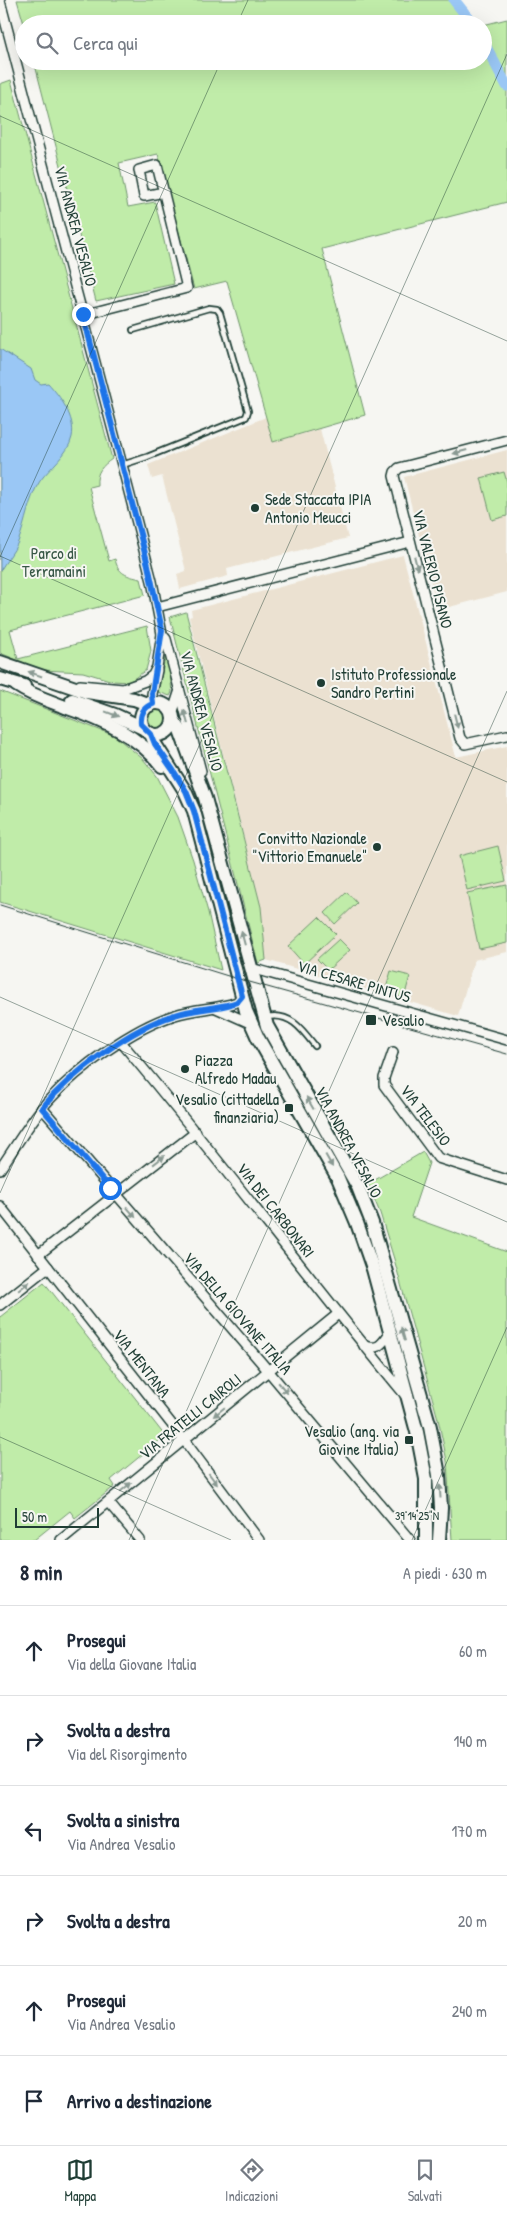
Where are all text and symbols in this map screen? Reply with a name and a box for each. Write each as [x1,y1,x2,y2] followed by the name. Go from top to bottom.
[15,15,492,70] search box
[33,29,61,57] icon: search
[73,30,138,56] text: Cerca qui
[49,163,103,289] street label: VIA ANDREA VESALIO
[72,303,95,326] route end
[452,449,467,457] one-way arrow
[265,488,371,528] place label: Sede Staccata IPIA Antonio Meucci
[249,502,261,514] marker: Sede Staccata IPIA Antonio Meucci
[408,507,458,631] street label: VIA VALERIO PISANO
[22,542,86,582] park label: Parco di Terramaini
[412,556,420,571] one-way arrow
[175,648,229,774] street label: VIA ANDREA VESALIO
[331,663,457,703] place label: Istituto Professionale Sandro Pertini
[27,670,42,678] one-way arrow
[315,677,327,689] marker: Istituto Professionale Sandro Pertini
[182,709,190,724] one-way arrow
[105,711,120,718] one-way arrow
[452,713,460,728] one-way arrow
[253,827,368,867] place label: Convitto Nazionale "Vittorio Emanuele"
[371,841,383,853] marker: Convitto Nazionale "Vittorio Emanuele"
[239,930,247,945] one-way arrow
[295,954,414,1008] street label: VIA CESARE PINTUS
[382,1009,425,1031] place label: Vesalio
[364,1013,378,1027] marker: Vesalio
[195,1049,277,1089] place label: Piazza Alfredo Madau
[179,1063,191,1075] marker: Piazza Alfredo Madau
[396,1080,456,1150] street label: VIA TELESIO
[310,1082,388,1202] street label: VIA ANDREA VESALIO
[175,1088,279,1128] place label: Vesalio (cittadella finanziaria)
[306,1097,315,1110] one-way arrow
[283,1102,295,1114] marker: Vesalio (cittadella finanziaria)
[152,1155,165,1166] one-way arrow
[324,1155,333,1168] one-way arrow
[232,1158,320,1262] street label: VIA DEI CARBONARI
[99,1177,122,1200] route start
[125,1205,136,1218] one-way arrow
[179,1247,297,1379] street label: VIA DELLA GIOVANE ITALIA
[17,1280,30,1291] one-way arrow
[108,1324,176,1402] street label: VIA MENTANA
[399,1326,407,1341] one-way arrow
[134,1368,246,1464] street label: VIA FRATELLI CAIROLI
[277,1381,288,1394] one-way arrow
[213,1406,226,1417] one-way arrow
[304,1420,399,1460] place label: Vesalio (ang. via Giovine Italia)
[403,1434,415,1446] marker: Vesalio (ang. via Giovine Italia)
[208,1472,219,1485] one-way arrow
[119,1482,132,1493] one-way arrow
[436,1483,444,1499] one-way arrow
[15,1505,99,1528] scale bar
[22,1507,47,1526] text: 50 m
[395,1507,439,1524] text: 39°14'25"N
[20,1558,62,1587] text: 8 min
[403,1562,487,1584] text: A piedi · 630 m
[67,1627,126,1653] text: Prosegui
[20,1637,48,1665] icon: ahead
[459,1640,487,1662] text: 60 m
[67,1653,196,1675] text: Via della Giovane Italia
[67,1717,170,1743] text: Svolta a destra
[20,1727,48,1755] icon: right
[453,1730,487,1752] text: 140 m
[67,1743,187,1765] text: Via del Risorgimento
[67,1807,179,1833] text: Svolta a sinistra
[20,1817,48,1845] icon: left
[452,1820,487,1842] text: 170 m
[67,1833,175,1855] text: Via Andrea Vesalio
[20,1907,48,1935] icon: right
[67,1908,170,1934] text: Svolta a destra
[458,1910,487,1932] text: 20 m
[67,1987,126,2013] text: Prosegui
[20,1997,48,2025] icon: ahead
[452,2000,487,2022] text: 240 m
[67,2013,175,2035] text: Via Andrea Vesalio
[20,2087,48,2115] icon: arrive
[67,2088,212,2114] text: Arrivo a destinazione
[65,2156,96,2205] tab: Mappa
[225,2156,278,2205] tab: Indicazioni
[408,2156,442,2205] tab: Salvati

